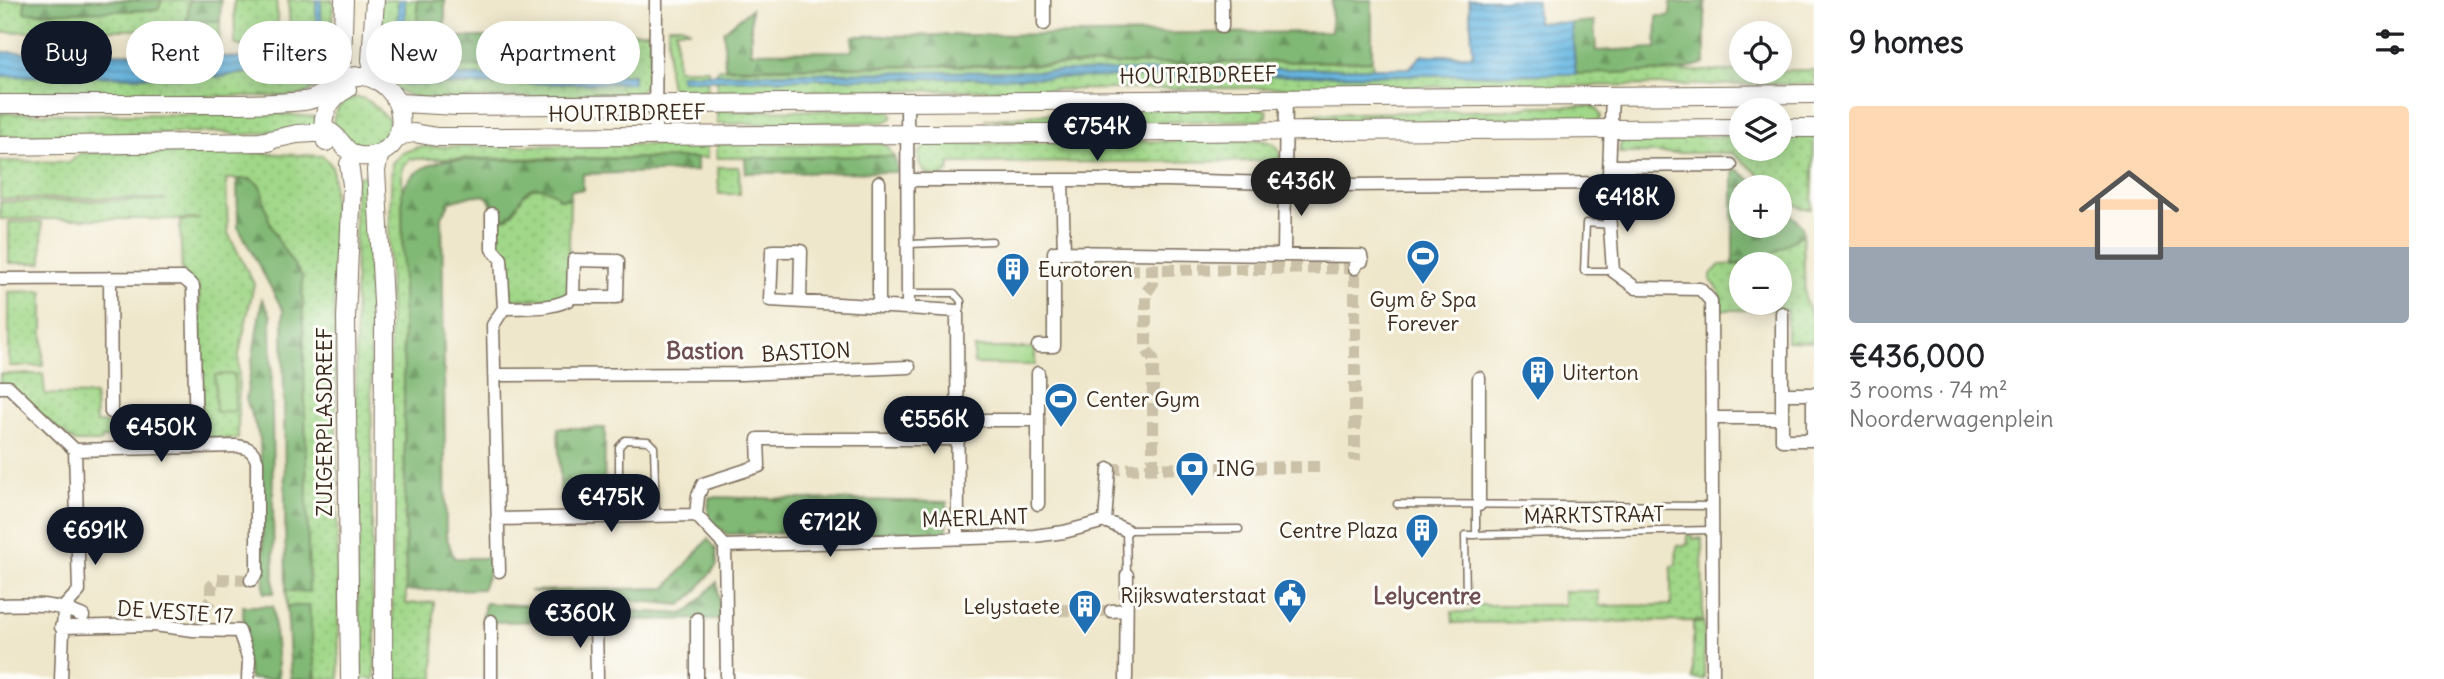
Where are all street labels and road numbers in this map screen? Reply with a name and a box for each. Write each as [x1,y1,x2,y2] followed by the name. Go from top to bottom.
[1119,60,1277,90] street label: HOUTRIBDREEF
[548,98,706,128] street label: HOUTRIBDREEF
[311,327,338,517] street label: ZUIGERPLASDREEF
[761,336,851,368] street label: BASTION
[1523,500,1665,530] street label: MARKTSTRAAT
[921,503,1029,533] street label: MAERLANT
[116,594,234,630] street label: DE VESTE 17

